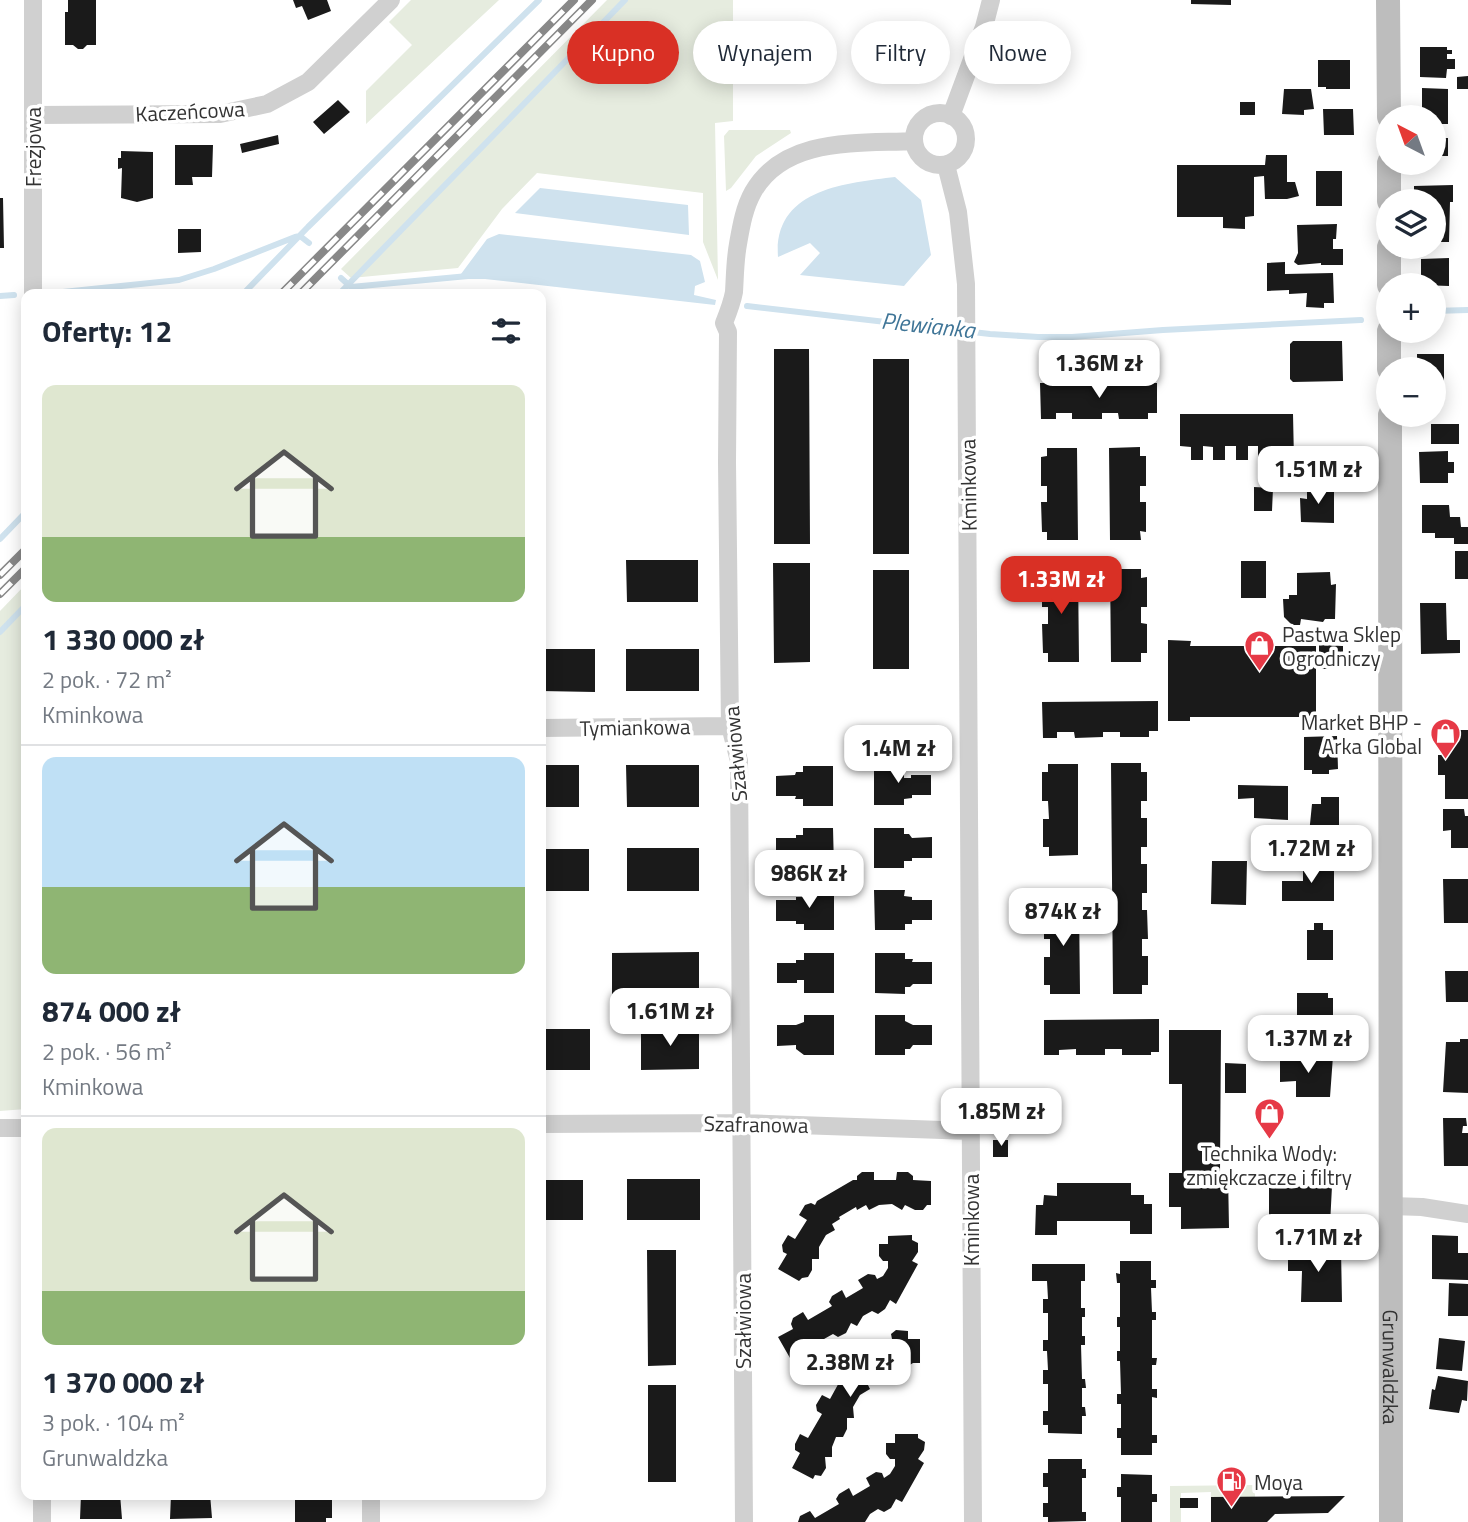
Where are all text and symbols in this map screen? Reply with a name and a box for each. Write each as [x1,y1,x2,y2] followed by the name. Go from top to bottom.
[567,21,679,84] chip: Kupno
[693,21,837,84] chip: Wynajem
[851,21,950,84] chip: Filtry
[964,21,1071,84] chip: Nowe
[135,92,246,130] street label: Kaczeńcowa
[1376,105,1446,175] north arrow
[1376,105,1446,427] map controls
[17,107,49,187] street label: Frezjowa
[1376,189,1446,259] button: layers
[1376,273,1446,343] button: +
[879,303,978,347] water label: Plewianka
[42,308,172,354] text: Oferty: 12
[487,312,525,350] icon: filters
[1027,340,1171,400] pin: 1.36M zł
[1055,345,1143,380] text: 1.36M zł
[1376,357,1446,427] button: −
[221,431,347,557] icon: home
[951,438,985,532] street label: Kminkowa
[1246,447,1390,506] pin: 1.51M zł
[1274,451,1362,486] text: 1.51M zł
[989,556,1133,616] pin: 1.33M zł
[1017,561,1105,596] text: 1.33M zł
[42,616,204,662] text: 1 330 000 zł
[1282,618,1401,674] place label: Pastwa Sklep Ogrodniczy
[1242,629,1276,673] shop icon: Pastwa Sklep Ogrodniczy
[42,662,172,697] text: 2 pok. · 72 m²
[42,697,143,732] text: Kminkowa
[715,704,755,803] street label: Szałwiowa
[1301,706,1422,762] place label: Market BHP - Arka Global
[579,710,691,744] street label: Tymiankowa
[1428,717,1462,761] shop icon: Market BHP - Arka Global
[833,726,963,785] pin: 1.4M zł
[860,730,936,765] text: 1.4M zł
[221,803,347,929] icon: home
[1239,826,1383,885] pin: 1.72M zł
[1267,830,1355,865] text: 1.72M zł
[744,850,874,910] pin: 986K zł
[771,855,847,890] text: 986K zł
[998,888,1128,948] pin: 874K zł
[1025,893,1101,928] text: 874K zł
[42,988,181,1034] text: 874 000 zł
[598,988,742,1048] pin: 1.61M zł
[626,993,714,1028] text: 1.61M zł
[1236,1016,1380,1075] pin: 1.37M zł
[1264,1020,1352,1055] text: 1.37M zł
[42,1034,172,1069] text: 2 pok. · 56 m²
[42,1069,143,1104] text: Kminkowa
[929,1088,1073,1148] pin: 1.85M zł
[957,1093,1045,1128] text: 1.85M zł
[1252,1096,1286,1140] shop icon: Technika Wody: zmiękczacze i filtry
[703,1107,809,1141] street label: Szafranowa
[1186,1137,1352,1193] place label: Technika Wody: zmiękczacze i filtry
[955,1173,987,1266] street label: Kminkowa
[221,1174,347,1300] icon: home
[1246,1214,1390,1274] pin: 1.71M zł
[1274,1219,1362,1254] text: 1.71M zł
[727,1273,759,1369] street label: Szałwiowa
[1375,1309,1407,1425] street label: Grunwaldzka
[778,1340,922,1399] pin: 2.38M zł
[806,1344,894,1379] text: 2.38M zł
[42,1359,204,1405] text: 1 370 000 zł
[42,1405,185,1440] text: 3 pok. · 104 m²
[42,1440,168,1475] text: Grunwaldzka
[1214,1465,1248,1509] fuel station icon: Moya
[1254,1466,1303,1498] place label: Moya

